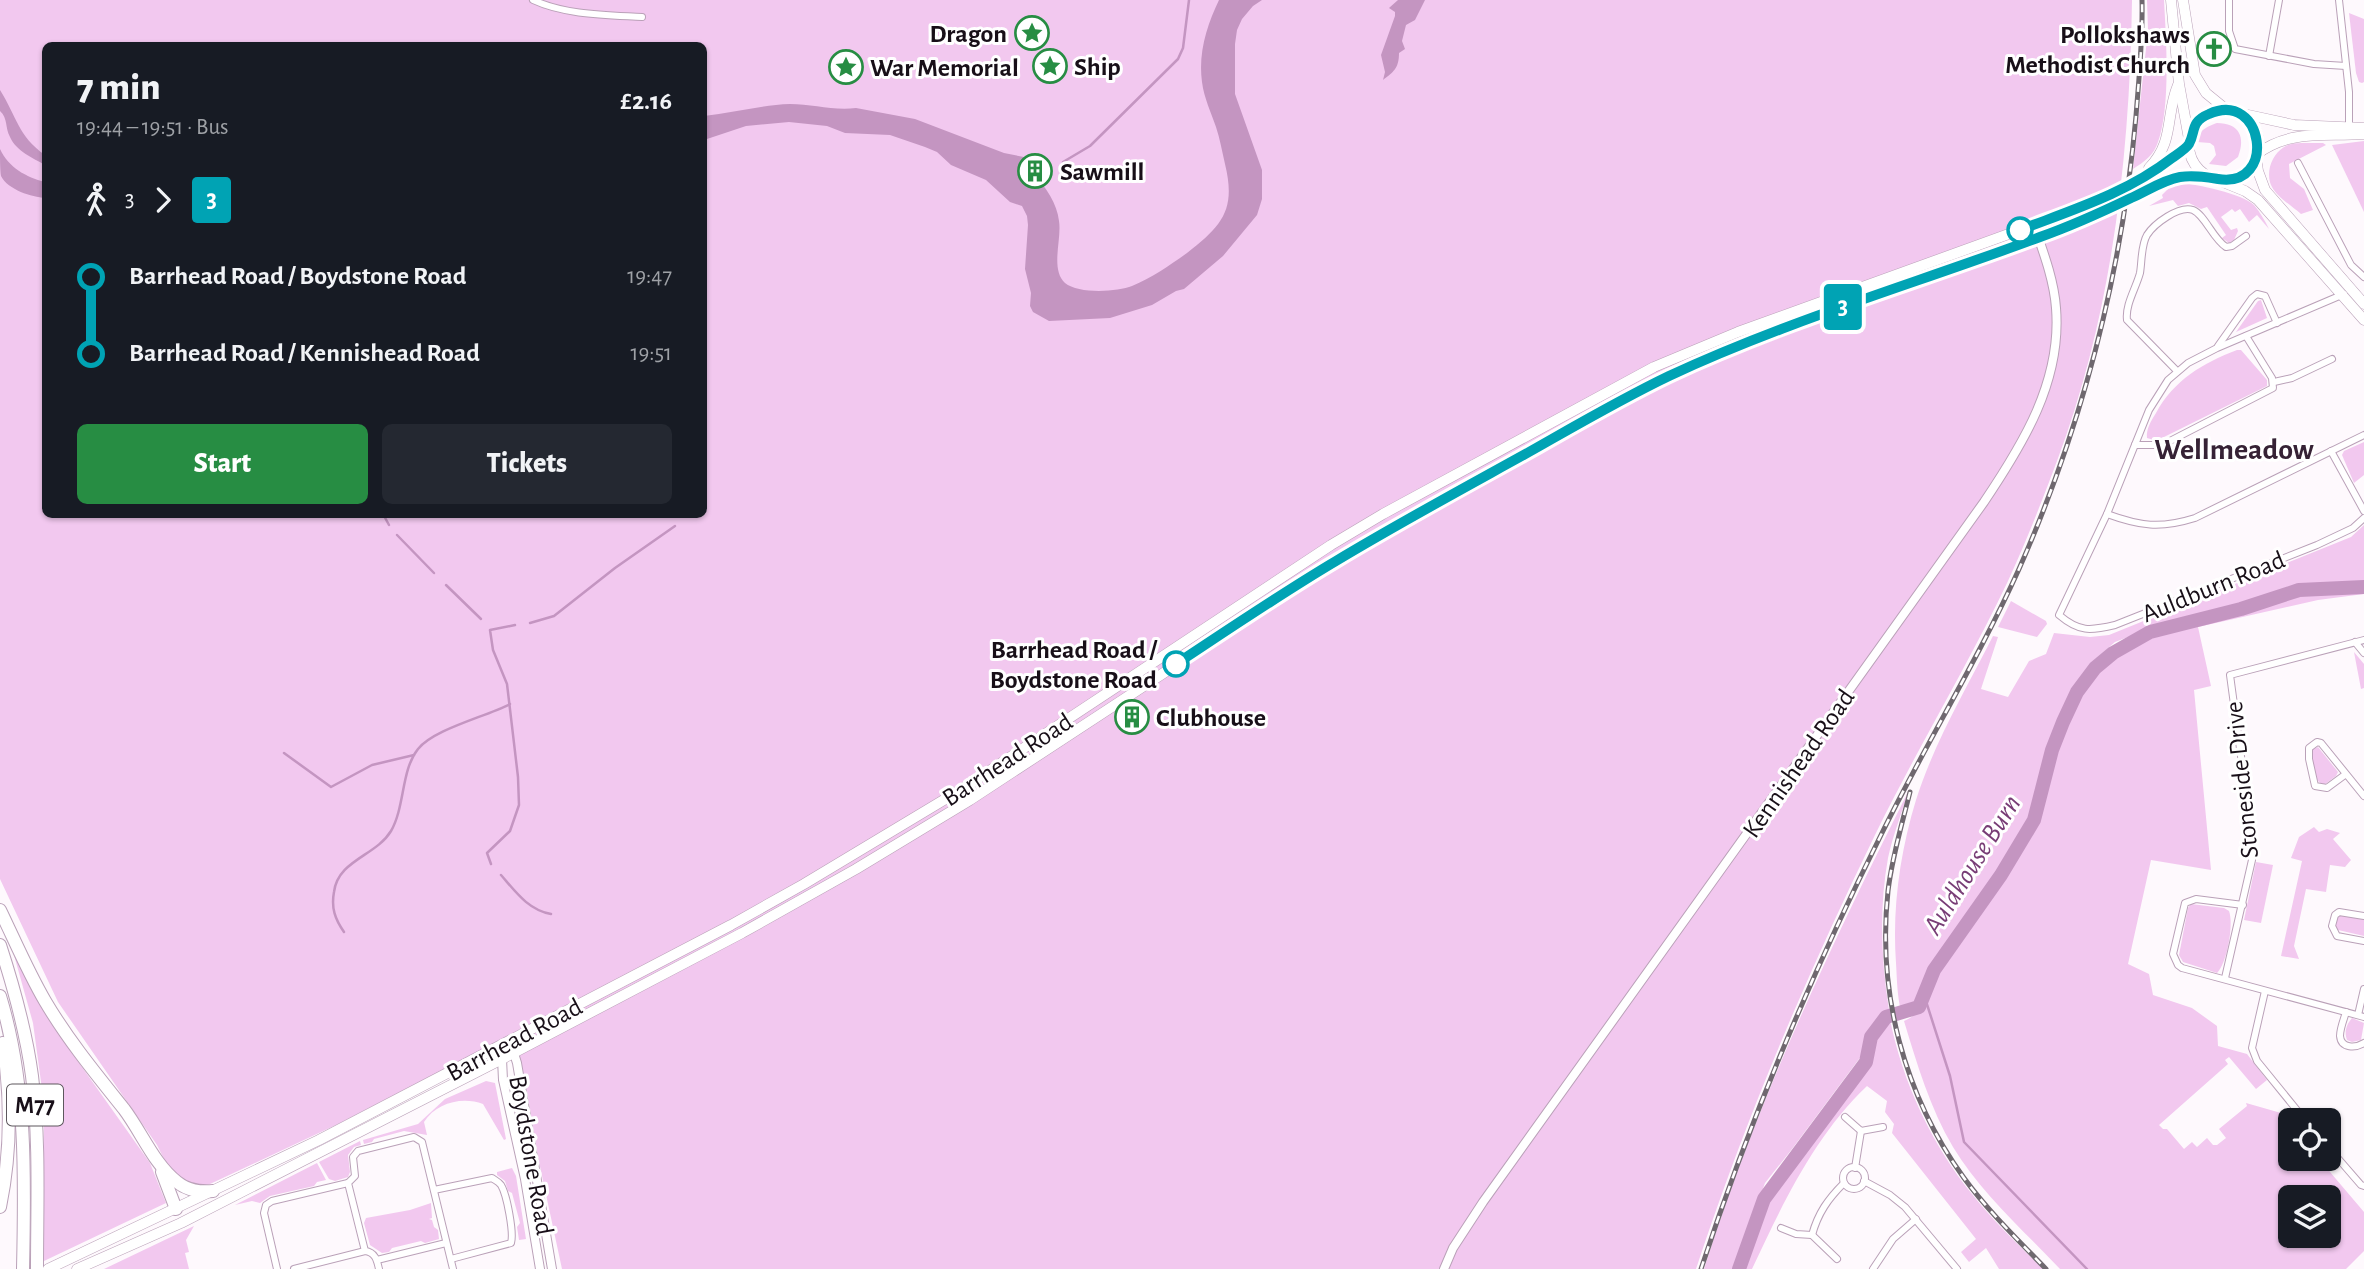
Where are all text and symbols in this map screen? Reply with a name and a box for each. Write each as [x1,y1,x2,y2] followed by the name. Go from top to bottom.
[1013,14,1051,52] place icon: Dragon
[929,21,1007,47] place label: Dragon
[2005,22,2190,78] place label: Pollokshaws Methodist Church
[2195,30,2233,68] church icon: Pollokshaws Methodist Church
[1031,47,1069,85] place icon: Ship
[827,48,865,86] place icon: War Memorial
[1074,54,1121,80] place label: Ship
[870,55,1019,81] place label: War Memorial
[77,69,161,107] text: 7 min
[620,88,672,114] text: £2.16
[77,116,229,139] text: 19:44 – 19:51 · Bus
[1016,152,1054,190] building icon: Sawmill
[1060,159,1144,185] place label: Sawmill
[77,181,115,219] icon: walk
[144,181,182,219] icon: forward
[125,188,134,211] text: 3
[206,188,217,212] text: 3
[2007,217,2033,243] unlabelled marker
[129,263,466,289] text: Barrhead Road / Boydstone Road
[627,265,672,288] text: 19:47
[1820,284,1866,330] line badge: 3
[1838,295,1848,319] text: 3
[129,340,480,366] text: Barrhead Road / Kennishead Road
[630,342,672,365] text: 19:51
[77,424,368,504] button: Start
[382,424,672,504] button: Tickets
[2154,435,2314,465] district label: Wellmeadow
[2138,546,2289,627] street label: Auldburn Road
[990,637,1158,693] place label: Barrhead Road / Boydstone Road
[1163,651,1189,677] marker: Barrhead Road / Boydstone Road
[1738,684,1860,843] street label: Kennishead Road
[1113,698,1151,736] building icon: Clubhouse
[2221,700,2263,860] street label: Stoneside Drive
[1156,705,1266,731] place label: Clubhouse
[938,708,1077,811] street label: Barrhead Road
[1918,790,2027,940] water label: Auldhouse Burn
[442,993,587,1086] street label: Barrhead Road
[504,1073,558,1237] street label: Boydstone Road
[7,1084,63,1126] road number: M77
[2278,1108,2341,1248] map controls
[2278,1108,2341,1171] button: locate
[2278,1185,2341,1248] button: layers

